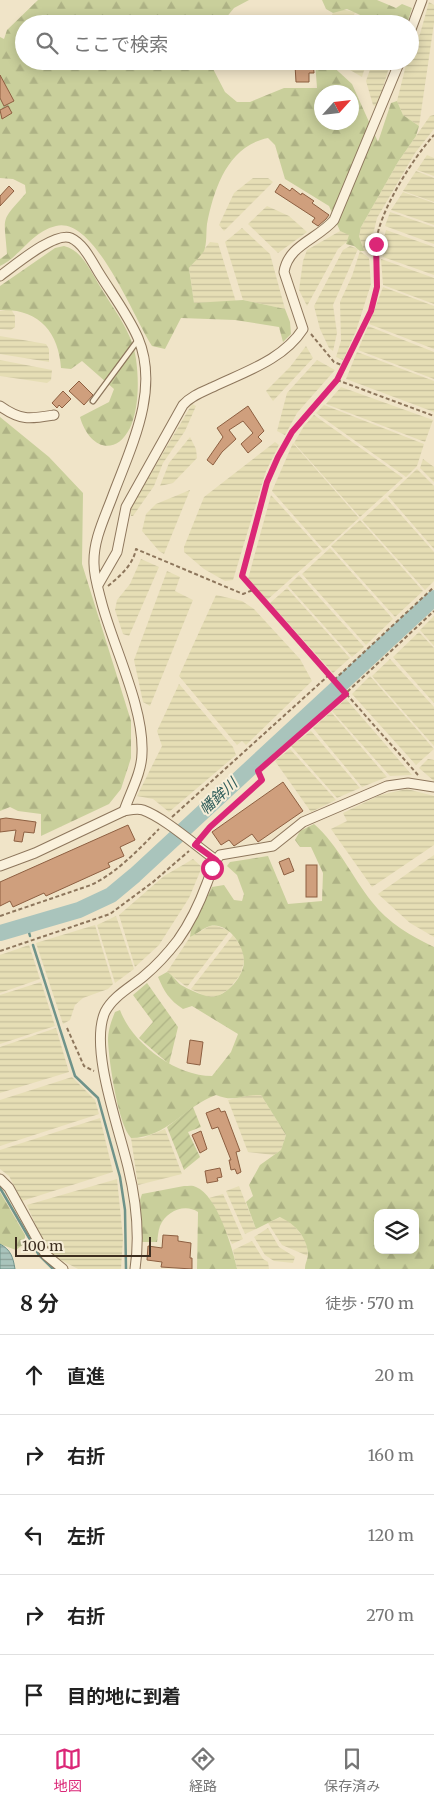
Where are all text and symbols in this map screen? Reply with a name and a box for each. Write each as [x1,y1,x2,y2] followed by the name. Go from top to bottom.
[15,15,419,70] search box
[33,29,61,57] icon: search
[73,32,168,56] text: ここで検索
[314,85,359,130] north arrow
[365,233,388,256] route end
[195,772,242,818] water label: 幡鉾川
[201,857,224,880] route start
[374,1209,419,1254] map controls
[374,1209,419,1254] button: layers
[15,1234,151,1257] scale bar
[22,1237,63,1255] text: 100 m
[20,1290,59,1317] text: 8 分
[325,1293,414,1313] text: 徒歩 · 570 m
[20,1361,48,1389] icon: ahead
[67,1364,105,1388] text: 直進
[375,1365,414,1385] text: 20 m
[20,1441,48,1469] icon: right
[67,1444,105,1468] text: 右折
[368,1445,414,1465] text: 160 m
[20,1521,48,1549] icon: left
[67,1524,105,1548] text: 左折
[368,1525,414,1545] text: 120 m
[20,1601,48,1629] icon: right
[67,1604,105,1628] text: 右折
[366,1605,414,1625] text: 270 m
[20,1681,48,1709] icon: arrive
[67,1684,181,1708] text: 目的地に到着
[54,1745,82,1795] tab: 地図
[189,1745,217,1795] tab: 経路
[324,1745,380,1795] tab: 保存済み

